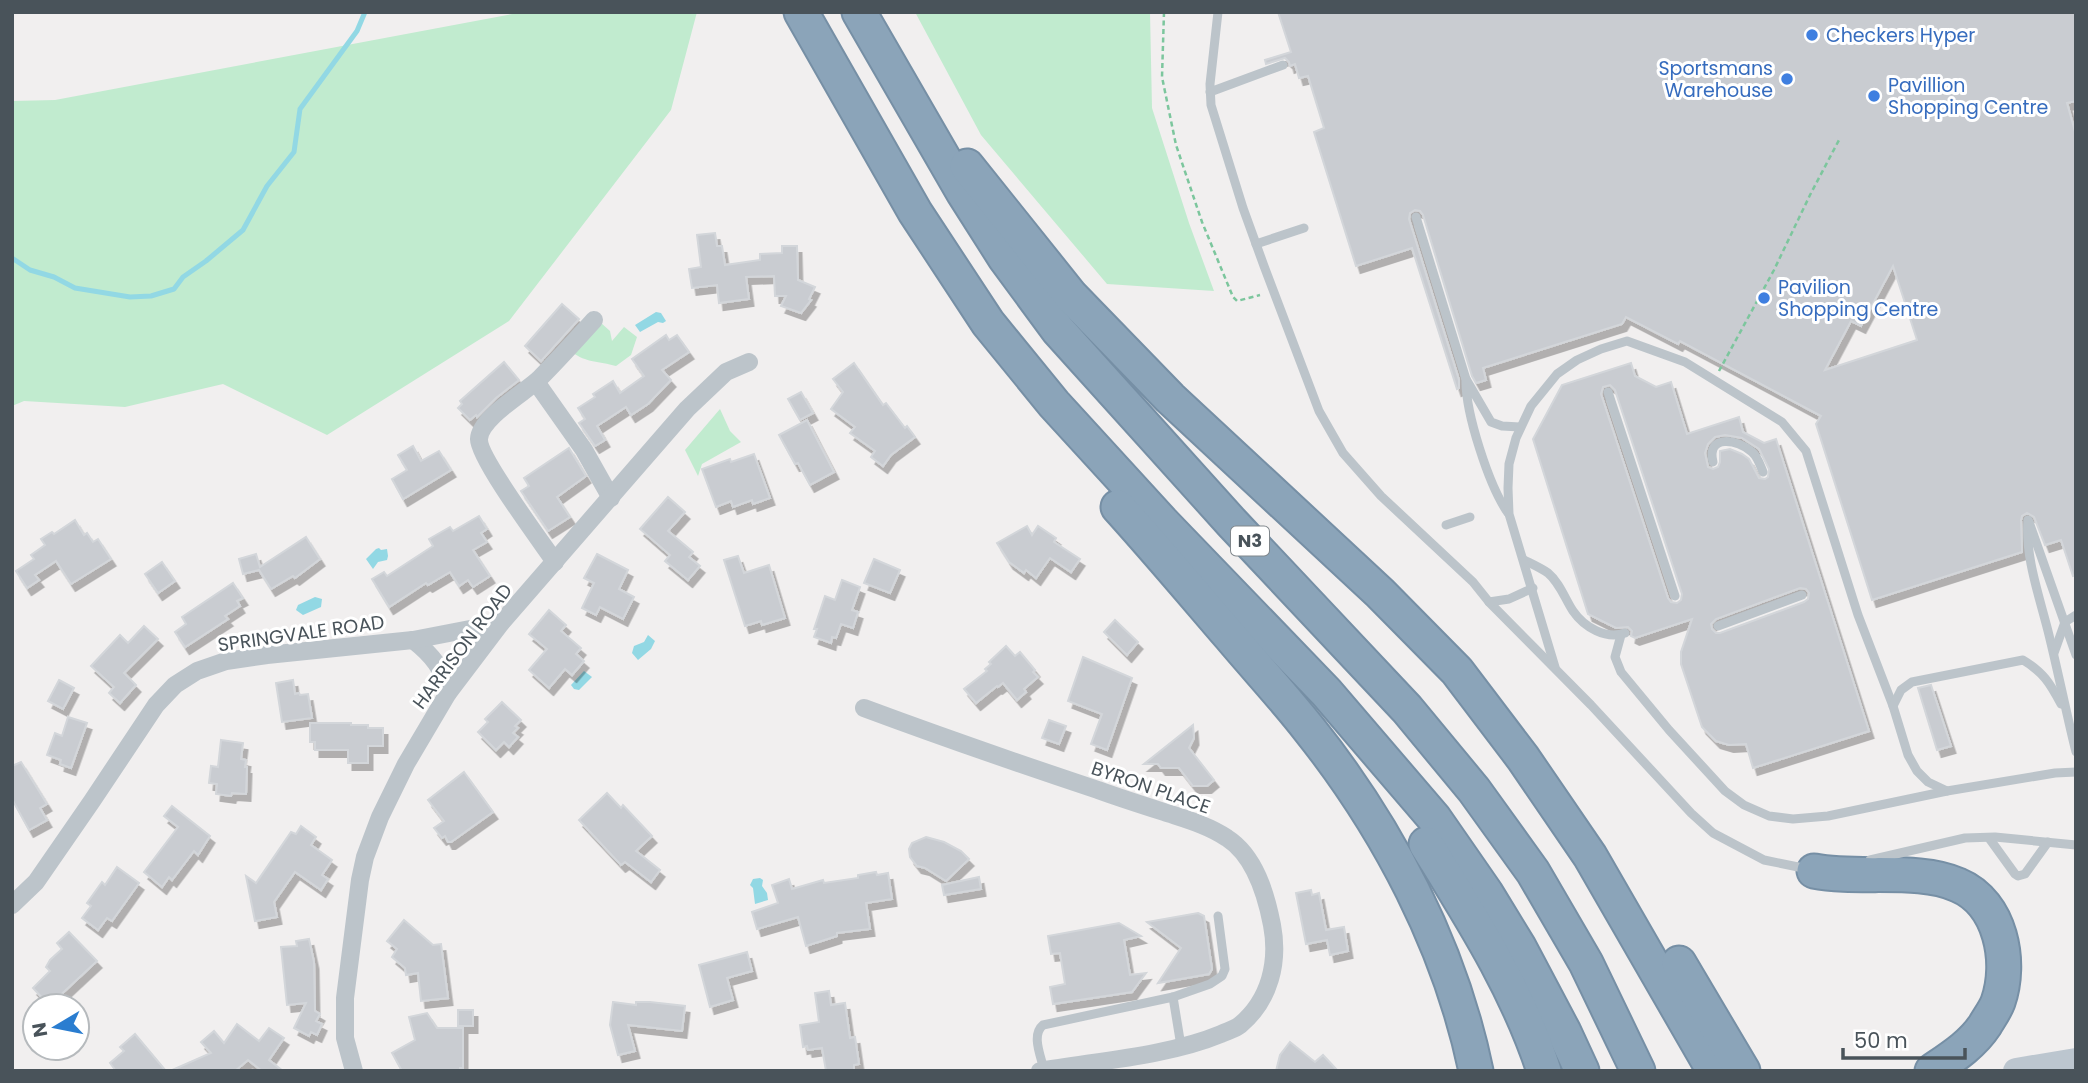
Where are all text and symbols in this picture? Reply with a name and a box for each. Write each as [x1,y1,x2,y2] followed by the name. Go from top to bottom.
[1826,22,1975,49] place label: Checkers Hyper
[1804,27,1820,43] marker: Checkers Hyper
[1658,55,1773,104] place label: Sportsmans Warehouse
[1779,71,1795,87] marker: Sportsmans Warehouse
[1888,72,2048,121] place label: Pavillion Shopping Centre
[1866,88,1882,104] marker: Pavillion Shopping Centre
[1778,274,1938,323] place label: Pavilion Shopping Centre
[1756,290,1772,306] marker: Pavilion Shopping Centre
[1231,526,1269,556] road number: N3
[406,578,519,715] street label: HARRISON ROAD
[216,608,386,659] street label: SPRINGVALE ROAD
[1088,755,1214,820] street label: BYRON PLACE
[21,992,91,1062] north arrow
[1843,1016,1966,1060] scale bar
[25,1020,54,1039] text: N
[1854,1026,1908,1055] text: 50 m

